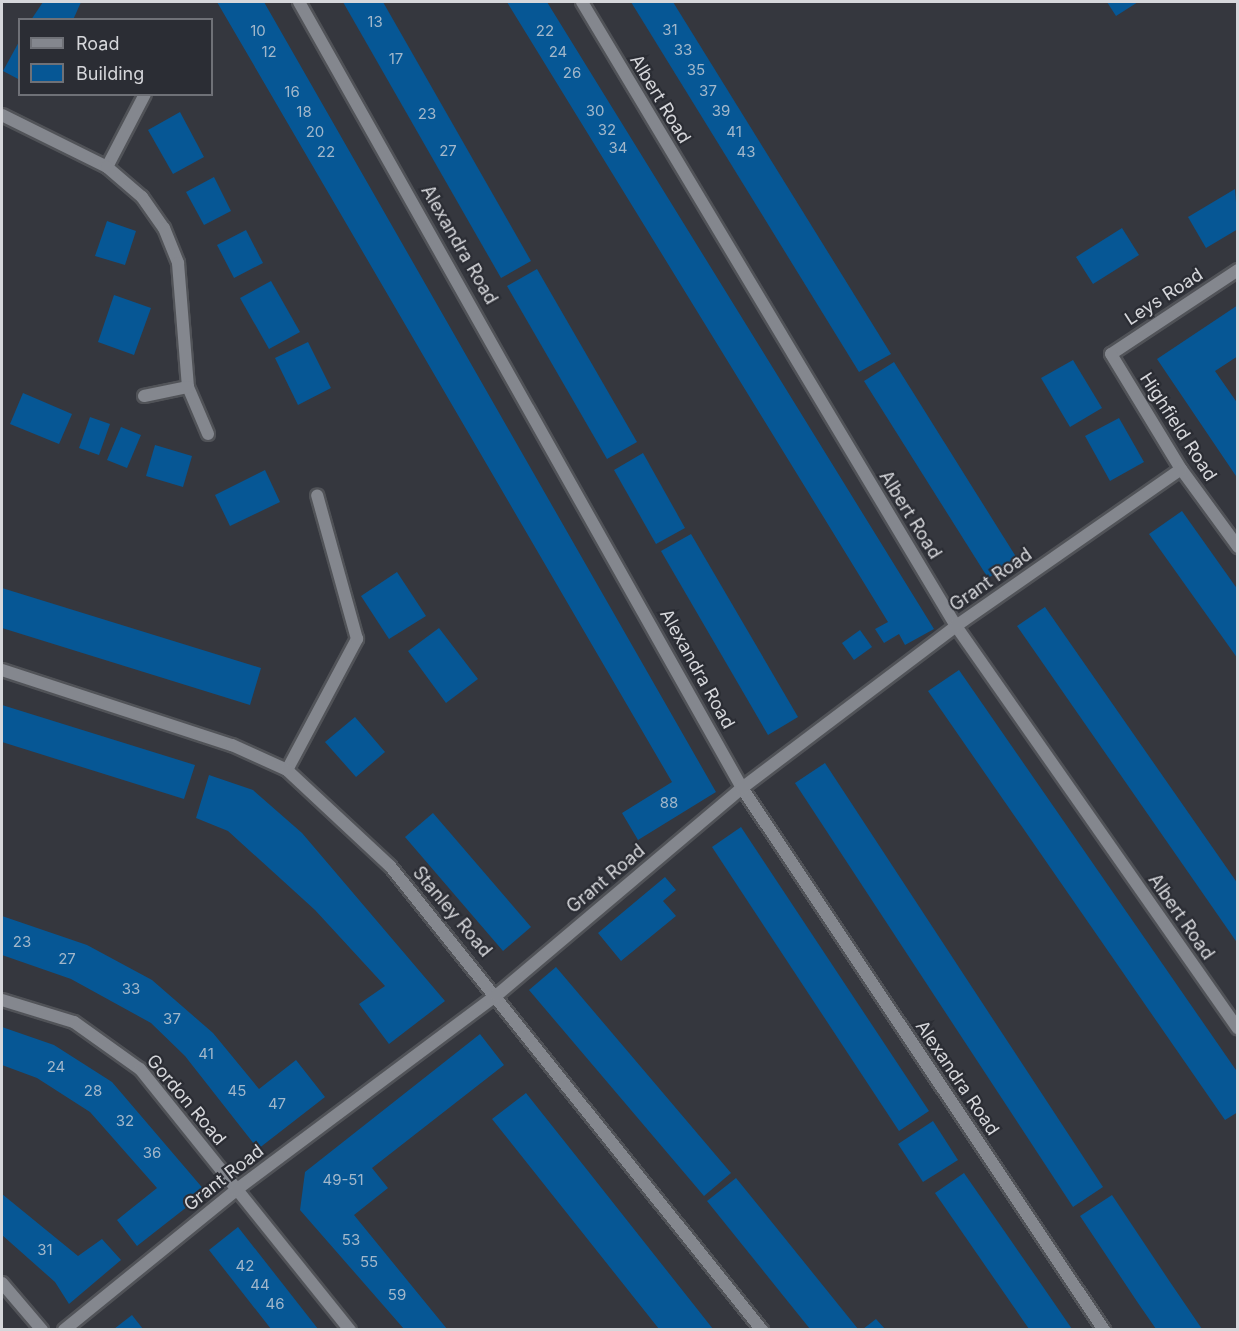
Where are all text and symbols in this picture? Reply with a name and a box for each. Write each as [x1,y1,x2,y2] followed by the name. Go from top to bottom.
[367,13,383,31] house number: 13
[18,18,213,96] legend
[662,21,678,39] house number: 31
[250,22,266,40] house number: 10
[536,22,554,40] house number: 22
[76,33,119,54] text: Road
[674,41,692,59] house number: 33
[261,43,277,61] house number: 12
[549,43,567,61] house number: 24
[389,50,403,68] house number: 17
[625,51,695,147] street label: Albert Road
[687,61,705,79] house number: 35
[76,63,144,84] text: Building
[563,64,581,82] house number: 26
[699,82,717,100] house number: 37
[284,83,300,101] house number: 16
[586,102,604,120] house number: 30
[712,102,730,120] house number: 39
[296,103,312,121] house number: 18
[418,105,436,123] house number: 23
[598,121,616,139] house number: 32
[306,123,324,141] house number: 20
[726,123,742,141] house number: 41
[609,139,627,157] house number: 34
[439,142,457,160] house number: 27
[317,143,335,161] house number: 22
[737,143,755,161] house number: 43
[416,182,502,308] street label: Alexandra Road
[1121,264,1207,330] street label: Leys Road
[1135,369,1221,485] street label: Highfield Road
[874,467,946,563] street label: Albert Road
[946,544,1036,616] street label: Grant Road
[655,605,739,733] street label: Alexandra Road
[660,794,678,812] house number: 88
[563,840,649,918] street label: Grant Road
[408,862,496,962] street label: Stanley Road
[1144,870,1218,964] street label: Albert Road
[13,933,31,951] house number: 23
[58,950,76,968] house number: 27
[122,980,140,998] house number: 33
[163,1010,181,1028] house number: 37
[911,1016,1003,1140] street label: Alexandra Road
[198,1045,214,1063] house number: 41
[142,1050,230,1150] street label: Gordon Road
[47,1058,65,1076] house number: 24
[84,1082,102,1100] house number: 28
[228,1082,246,1100] house number: 45
[268,1095,286,1113] house number: 47
[116,1112,134,1130] house number: 32
[180,1140,268,1216] street label: Grant Road
[143,1144,161,1162] house number: 36
[322,1171,364,1189] house number: 49-51
[342,1231,360,1249] house number: 53
[37,1241,53,1259] house number: 31
[360,1253,378,1271] house number: 55
[236,1257,254,1275] house number: 42
[250,1276,270,1294] house number: 44
[388,1286,406,1304] house number: 59
[266,1295,284,1313] house number: 46

